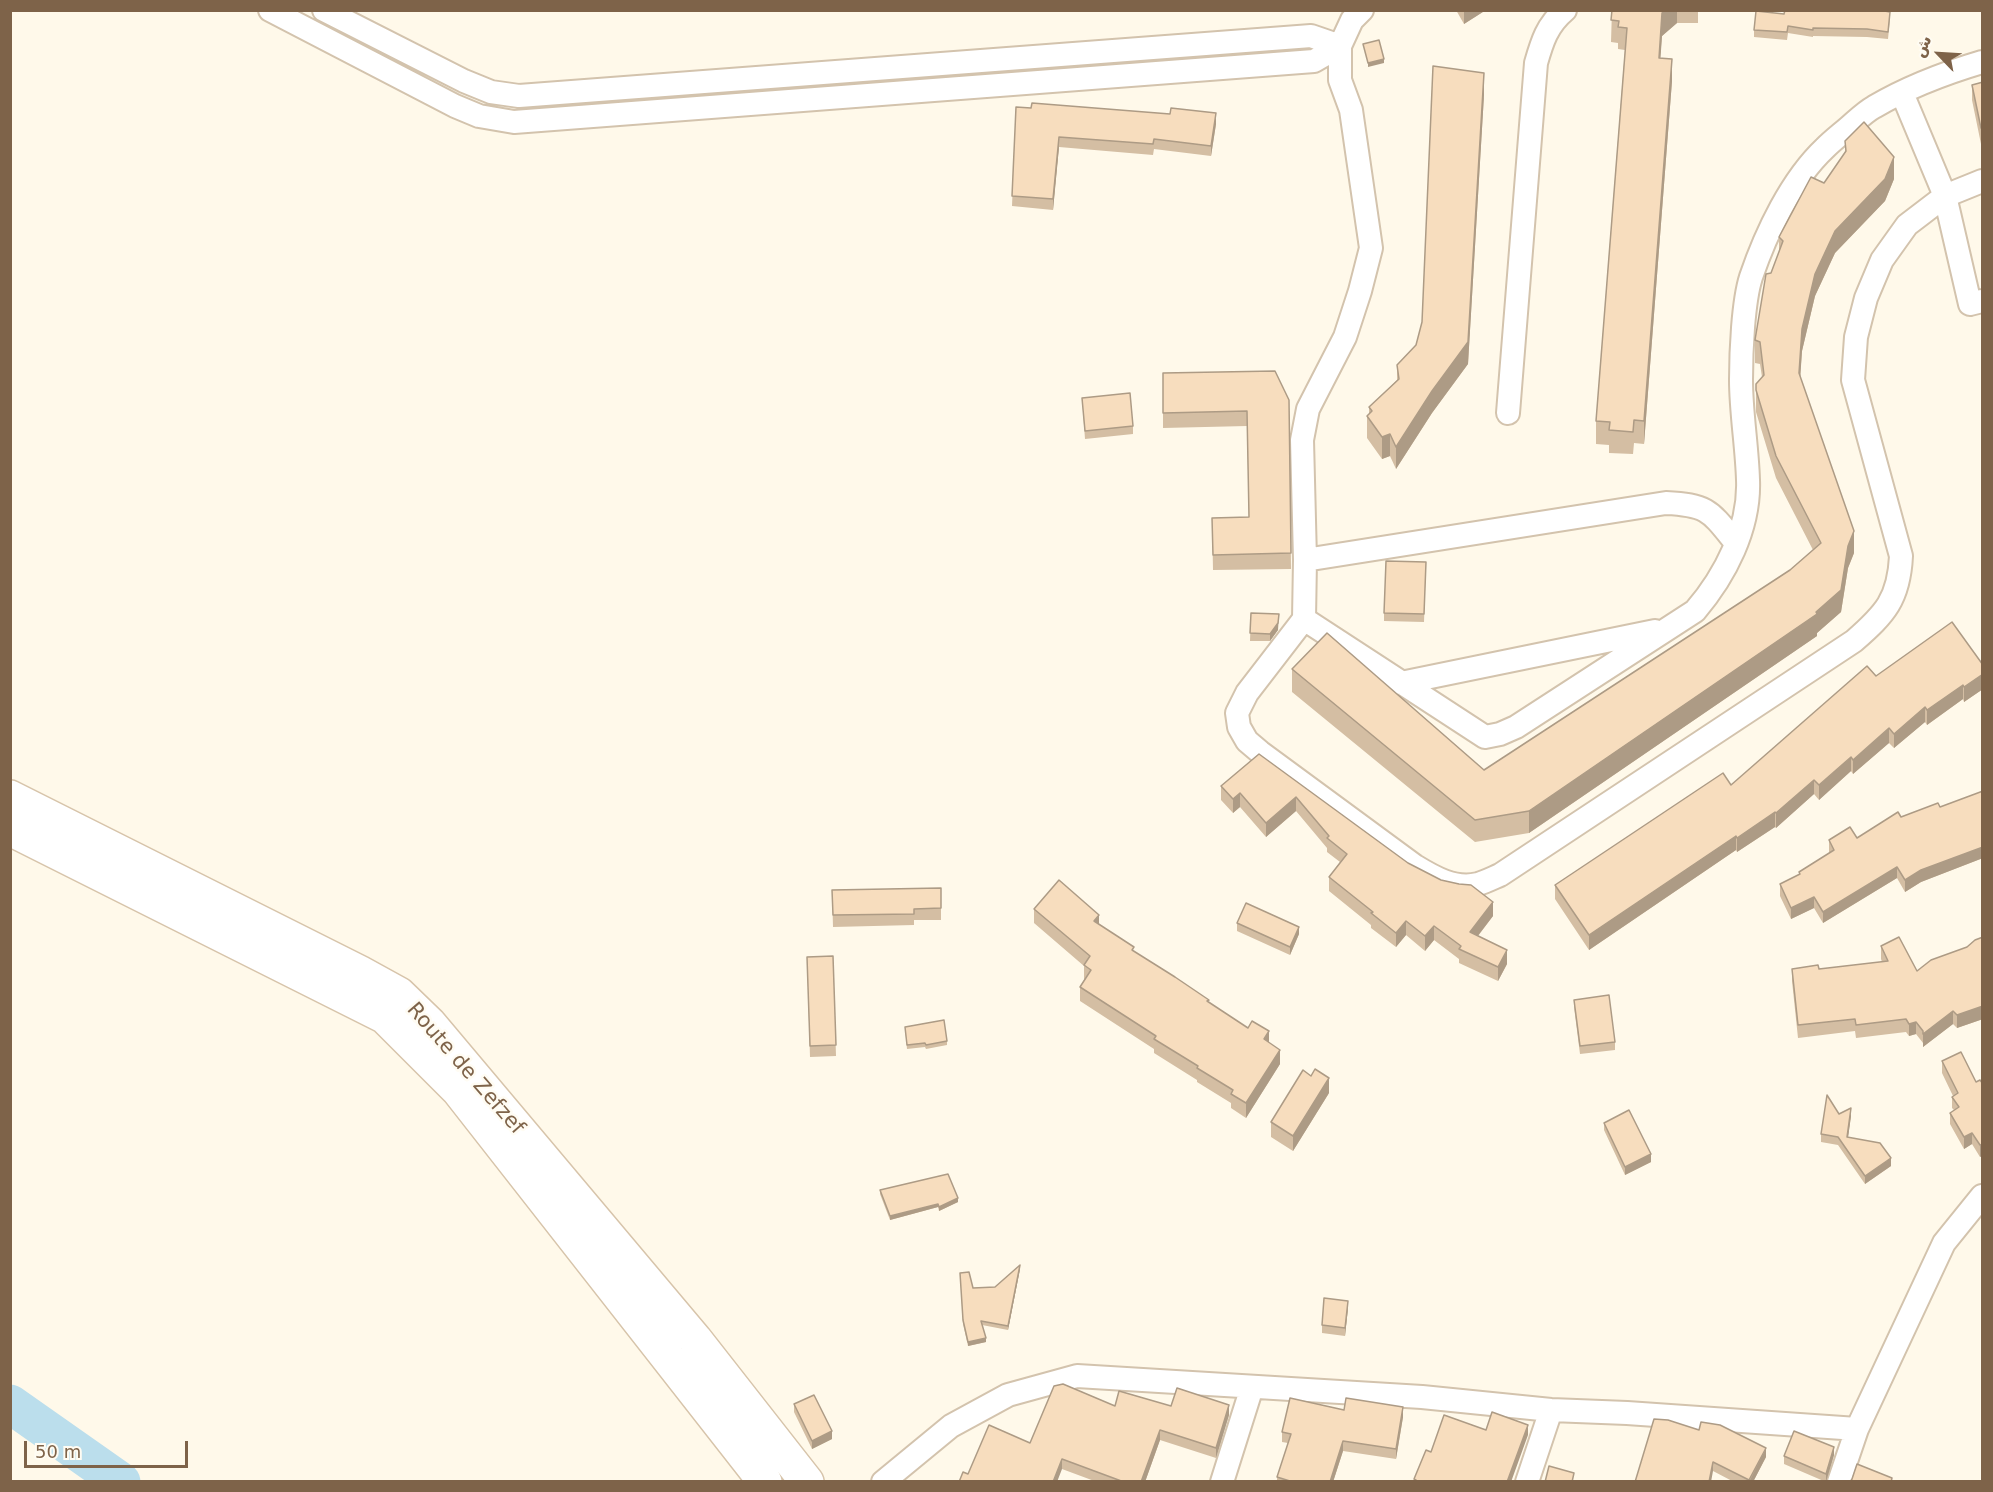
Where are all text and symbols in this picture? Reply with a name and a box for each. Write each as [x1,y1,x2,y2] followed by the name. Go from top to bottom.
[1909,24,1969,84] north arrow
[1909,32,1936,60] text: ش
[401,998,529,1140] street label: Route de Zefzef
[27,1429,190,1467] scale bar
[35,1441,81,1462] text: 50 m

